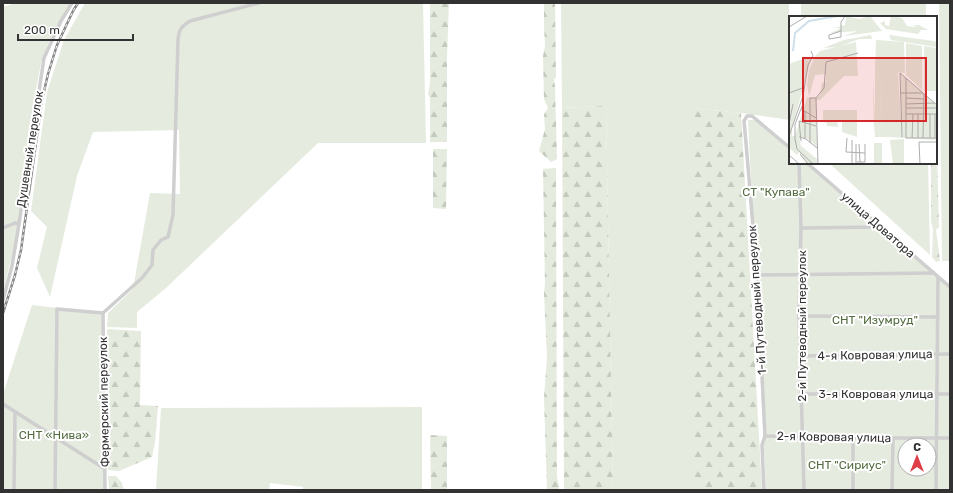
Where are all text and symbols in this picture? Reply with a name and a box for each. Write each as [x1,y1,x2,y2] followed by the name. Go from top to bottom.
[18,16,133,42] scale bar
[789,16,937,164] inset map
[24,23,60,37] text: 200 m
[14,89,46,208] street label: Душевный переулок
[742,185,810,199] park label: СТ "Купава"
[838,189,918,261] street label: улица Доватора
[745,224,769,375] street label: 1-й Путеводный переулок
[795,250,809,402] street label: 2-й Путеводный переулок
[832,313,918,327] park label: СНТ "Изумруд"
[96,336,112,467] street label: Фермерский переулок
[817,347,933,363] street label: 4-я Ковровая улица
[819,387,933,401] street label: 3-я Ковровая улица
[19,428,89,442] park label: СНТ «Нива»
[777,429,891,445] street label: 2-я Ковровая улица
[897,437,937,477] north arrow
[913,441,921,454] text: С
[808,458,886,472] park label: СНТ "Сириус"

